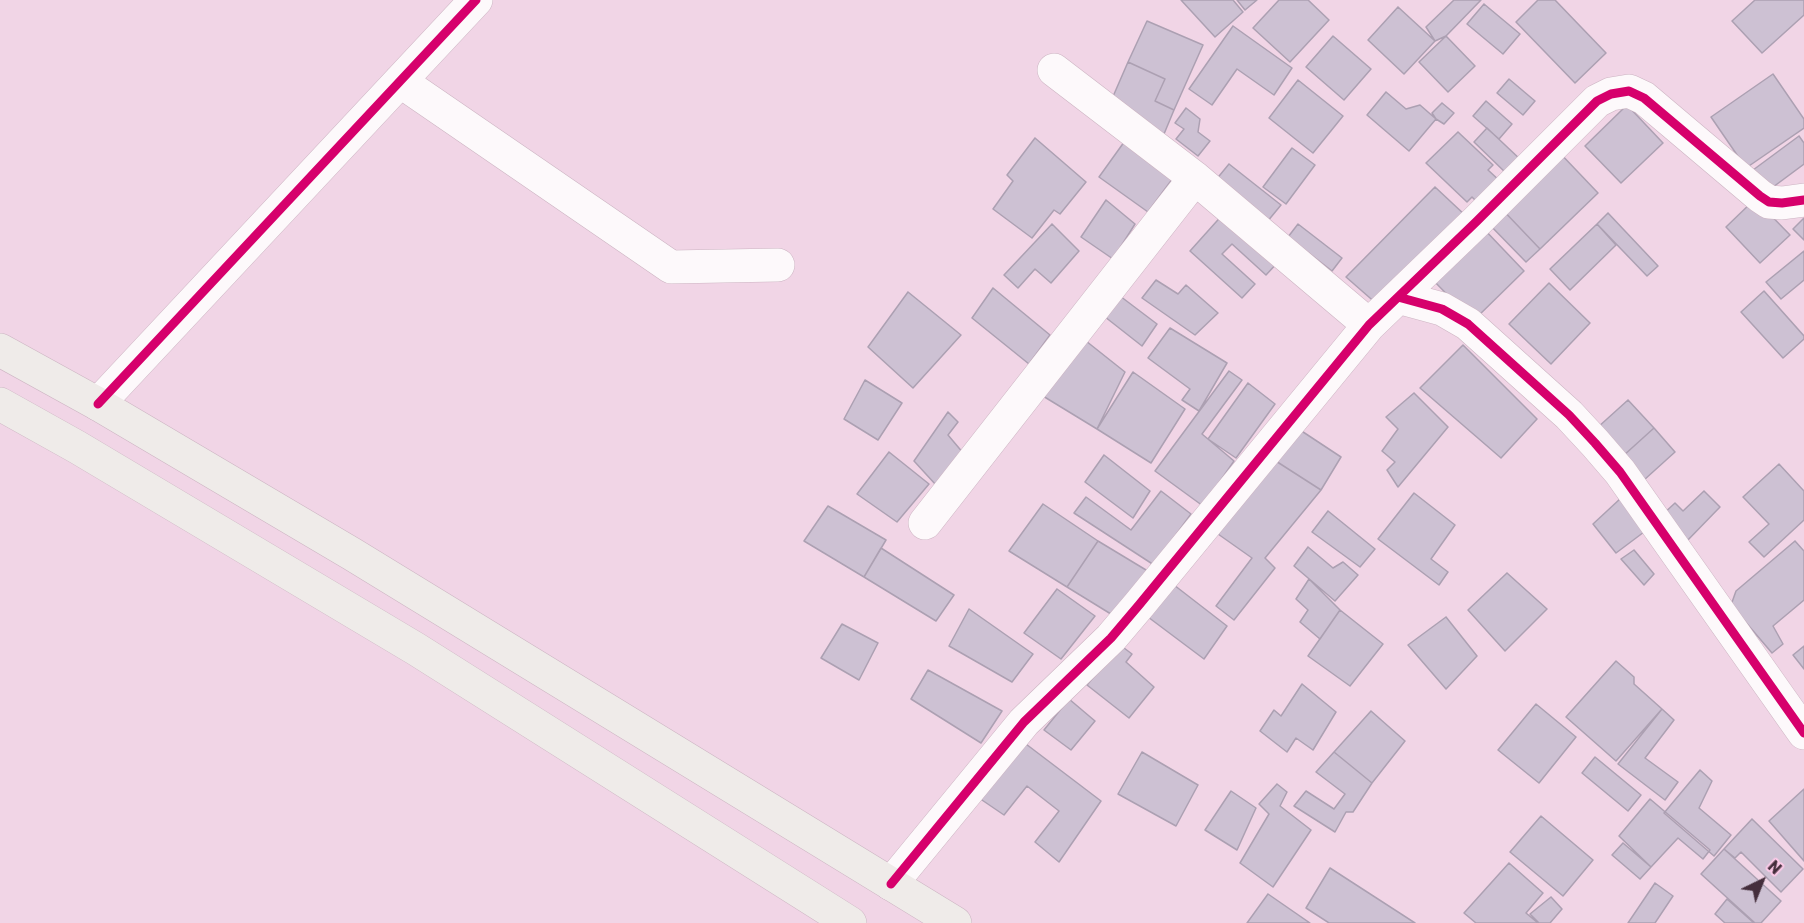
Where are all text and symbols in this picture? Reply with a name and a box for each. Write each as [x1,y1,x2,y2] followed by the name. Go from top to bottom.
[1732,851,1792,911] north arrow
[1764,857,1785,878] text: N

